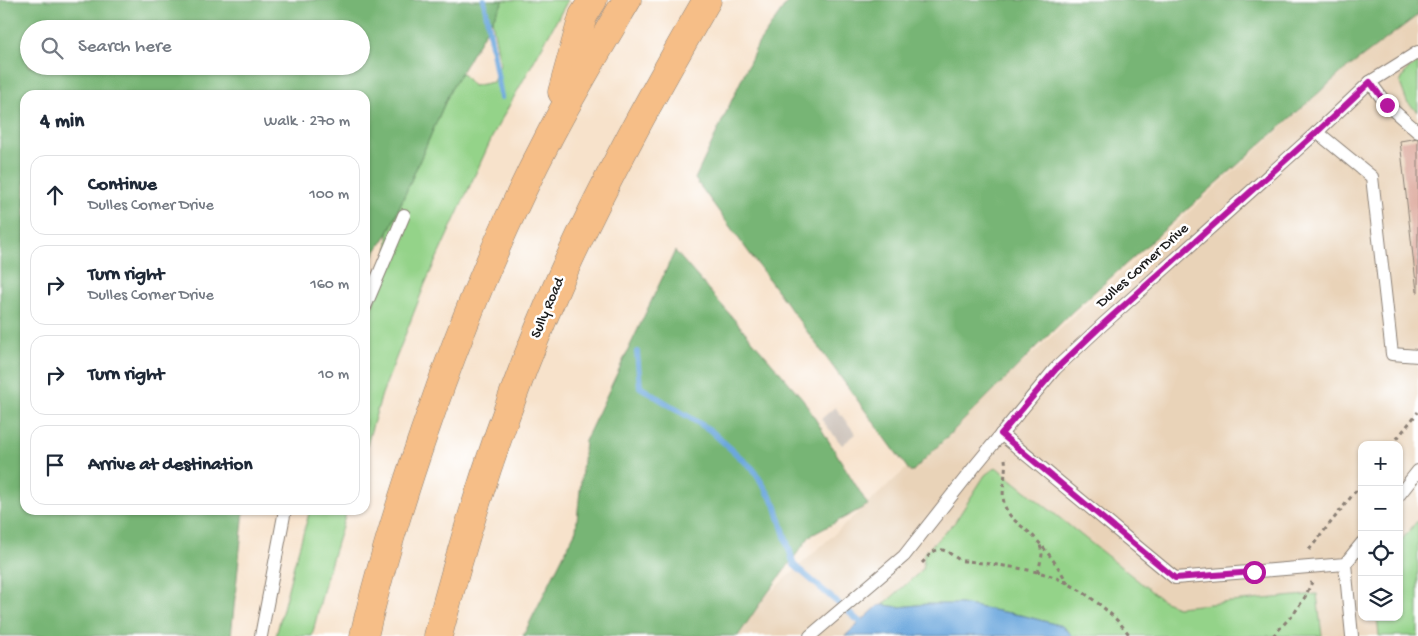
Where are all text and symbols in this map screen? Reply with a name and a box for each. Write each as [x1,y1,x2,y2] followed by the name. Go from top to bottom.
[20,20,370,75] search box
[38,34,66,62] icon: search
[78,36,172,59] text: Search here
[1376,94,1399,117] route end
[40,110,84,135] text: 4 min
[264,113,350,132] text: Walk · 270 m
[88,174,157,197] text: Continue
[41,181,69,209] icon: ahead
[309,186,349,205] text: 100 m
[88,197,214,216] text: Dulles Corner Drive
[1092,220,1193,313] street label: Dulles Corner Drive
[88,264,164,287] text: Turn right
[41,271,69,299] icon: right
[527,274,569,341] street label: Sully Road
[310,276,349,295] text: 160 m
[88,287,214,306] text: Dulles Corner Drive
[41,361,69,389] icon: right
[88,364,164,387] text: Turn right
[318,366,349,385] text: 10 m
[1358,441,1403,621] map controls
[1358,441,1403,486] button: +
[41,451,69,479] icon: arrive
[88,454,252,477] text: Arrive at destination
[1358,486,1403,531] button: −
[1358,531,1403,576] button: locate
[1243,561,1266,584] route start
[1358,576,1403,621] button: layers

